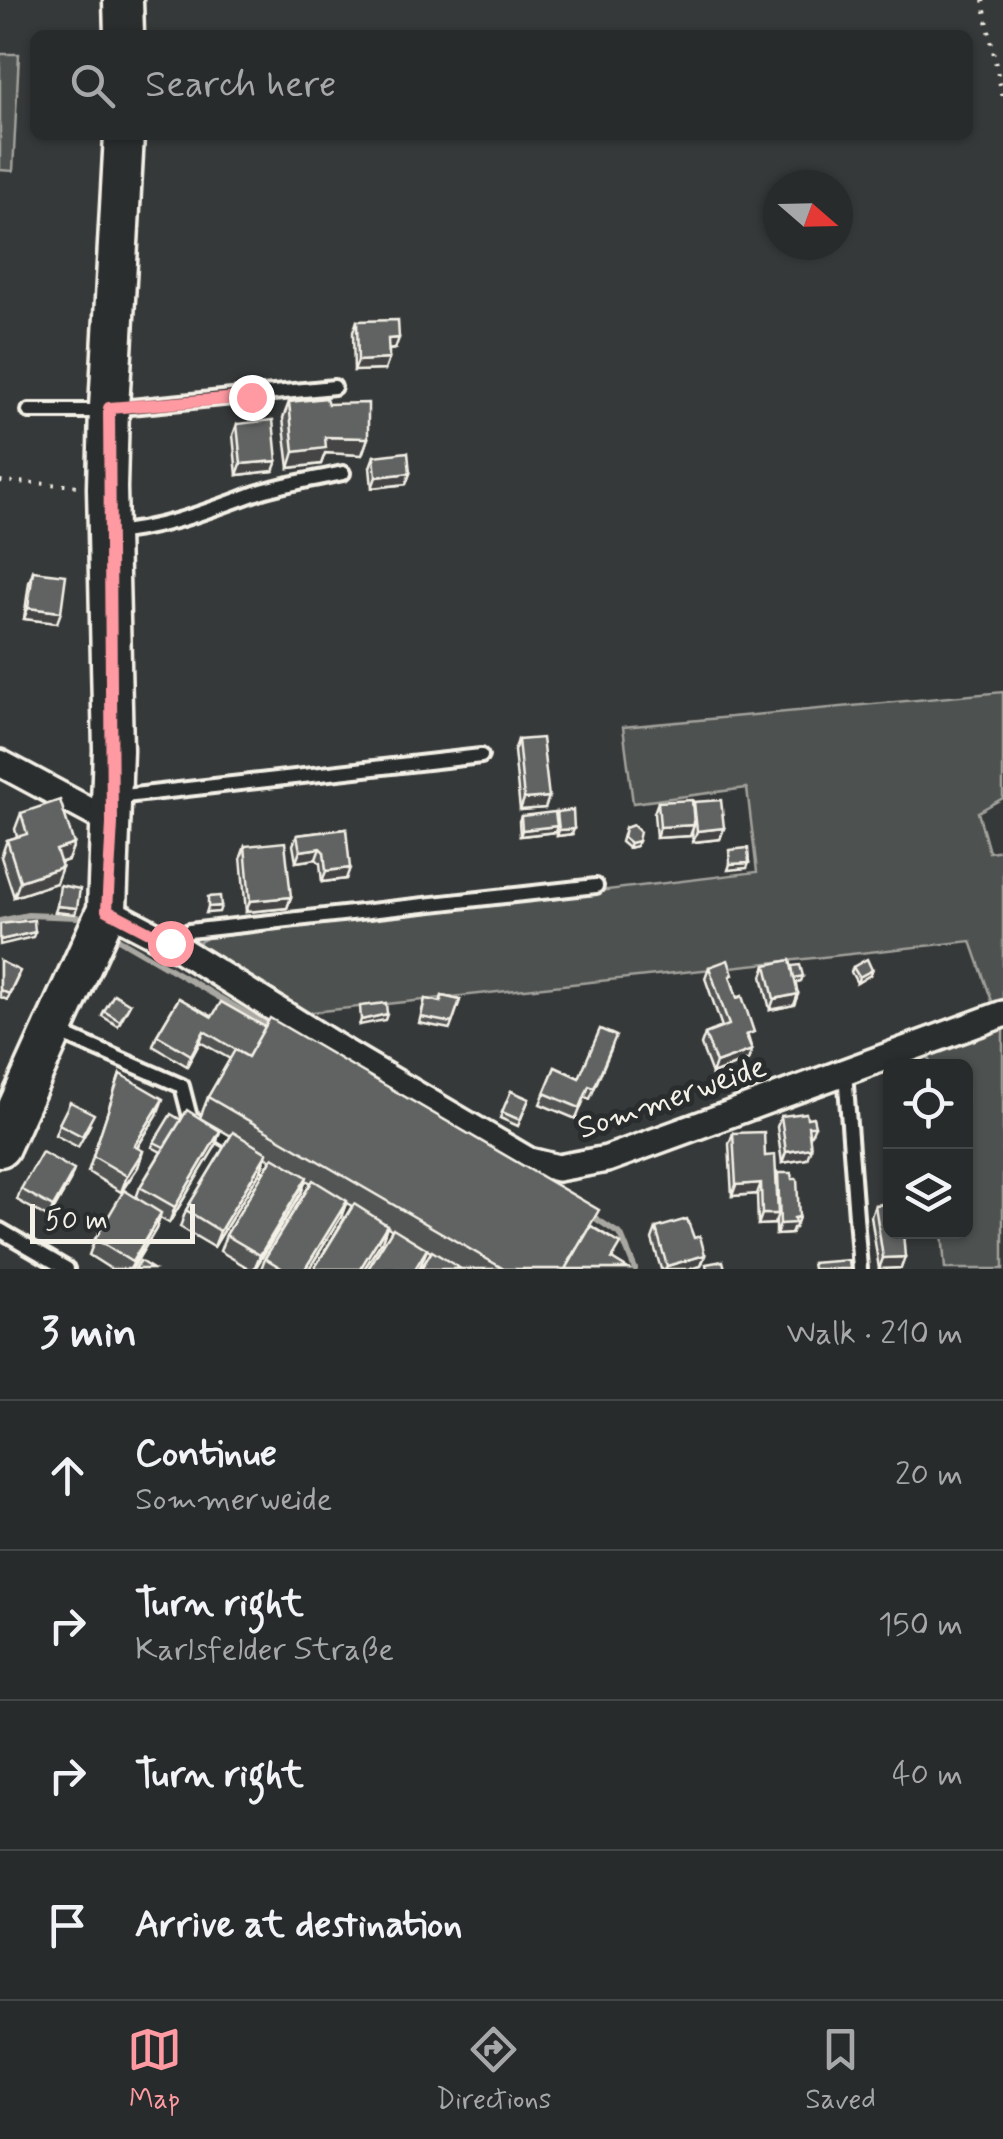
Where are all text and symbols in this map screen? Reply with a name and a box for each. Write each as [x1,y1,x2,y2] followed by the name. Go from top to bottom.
[30,30,973,140] search box
[65,58,120,113] icon: search
[145,61,336,110] text: Search here
[763,170,853,260] north arrow
[229,375,275,421] route end
[148,921,194,967] route start
[572,1046,772,1150] street label: Sommerweide
[883,1059,973,1239] map controls
[883,1059,973,1149] button: locate
[883,1149,973,1239] button: layers
[30,1199,195,1244] scale bar
[45,1203,108,1240] text: 50 m
[40,1307,137,1362] text: 3 min
[786,1313,963,1355] text: Walk · 210 m
[135,1430,277,1479] text: Continue
[40,1448,95,1503] icon: ahead
[895,1454,963,1496] text: 20 m
[135,1479,332,1521] text: Sommerweide
[135,1580,304,1629] text: Turn right
[40,1598,95,1653] icon: right
[878,1604,963,1646] text: 150 m
[135,1629,394,1671] text: Karlsfelder Straße
[40,1748,95,1803] icon: right
[135,1751,304,1800] text: Turn right
[892,1754,963,1796] text: 40 m
[40,1898,95,1953] icon: arrive
[135,1901,462,1950] text: Arrive at destination
[127,2022,182,2119] tab: Map
[436,2022,551,2119] tab: Directions
[805,2022,876,2119] tab: Saved

